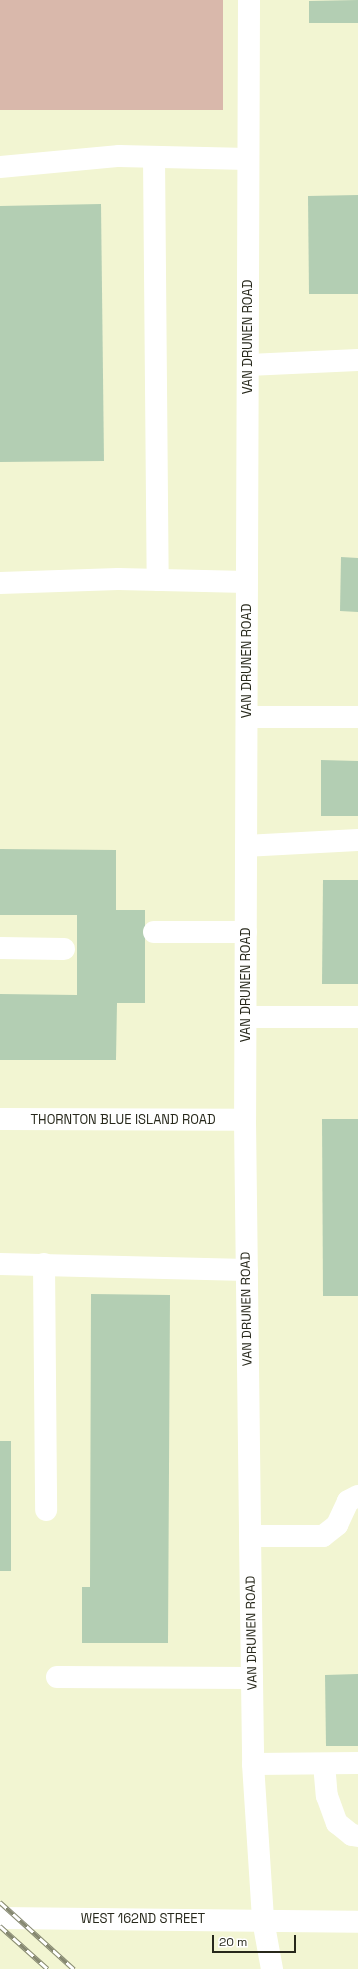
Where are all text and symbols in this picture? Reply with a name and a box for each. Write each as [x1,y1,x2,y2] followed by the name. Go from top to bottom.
[240,280,256,394] street label: VAN DRUNEN ROAD
[239,604,255,718] street label: VAN DRUNEN ROAD
[238,928,254,1042] street label: VAN DRUNEN ROAD
[30,1112,216,1128] street label: THORNTON BLUE ISLAND ROAD
[238,1252,256,1366] street label: VAN DRUNEN ROAD
[243,1576,261,1690] street label: VAN DRUNEN ROAD
[81,1911,205,1927] street label: WEST 162ND STREET
[214,1927,298,1953] scale bar
[219,1934,247,1950] text: 20 m

